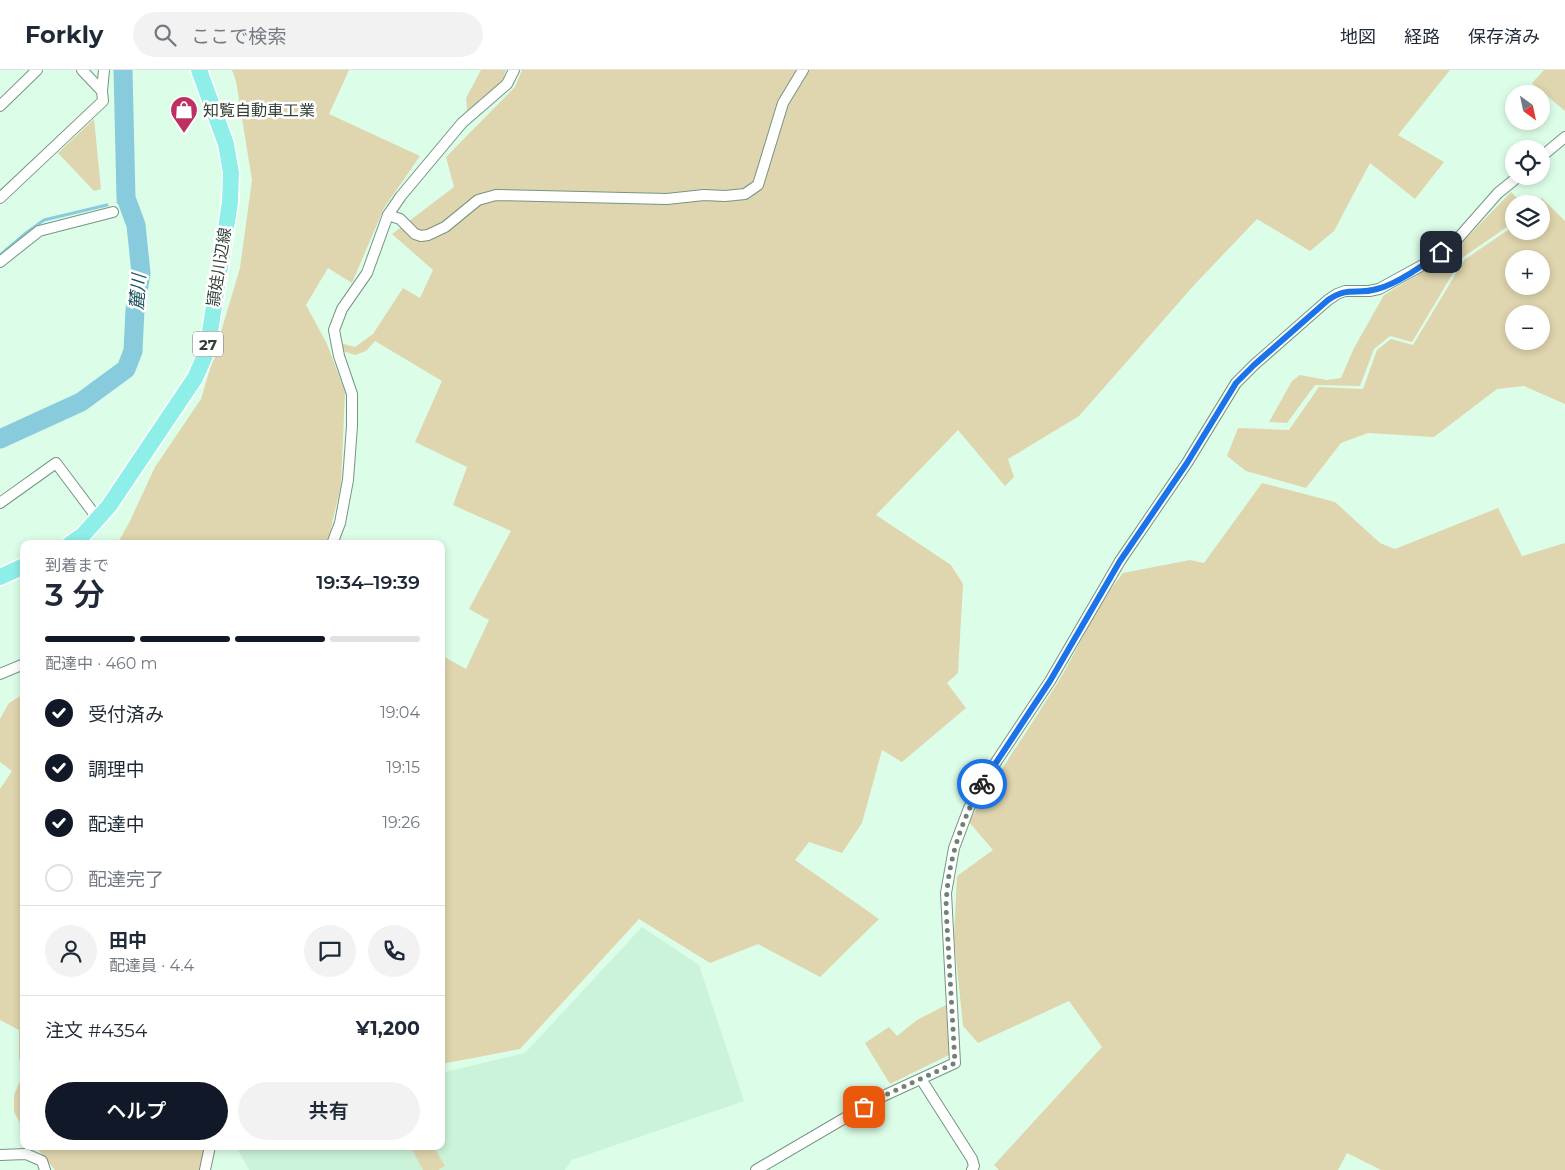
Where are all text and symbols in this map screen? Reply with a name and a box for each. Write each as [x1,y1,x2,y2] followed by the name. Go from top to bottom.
[133,12,483,57] search box
[25,20,103,49] text: Forkly
[151,21,179,49] icon: search
[191,25,286,48] text: ここで検索
[1340,26,1376,48] text: 地図
[1404,26,1440,48] text: 経路
[1468,26,1540,48] text: 保存済み
[1505,85,1550,130] north arrow
[1505,85,1550,350] map controls
[169,95,199,134] shop icon: 知覧自動車工業
[203,101,315,120] place label: 知覧自動車工業
[1505,140,1550,185] button: locate
[1505,195,1550,240] button: layers
[203,226,235,308] street label: 頴娃川辺線
[1420,231,1462,273] pin
[1427,238,1455,266] icon: home
[1505,250,1550,295] button: +
[126,271,150,311] water label: 麓川
[1505,305,1550,350] button: −
[193,332,223,356] road number: 27
[45,556,109,575] text: 到着まで
[316,571,420,594] text: 19:34–19:39
[45,575,104,614] text: 3 分
[45,654,158,673] text: 配達中 · 460 m
[45,699,73,727] icon: check
[88,703,164,726] text: 受付済み
[380,703,420,722] text: 19:04
[45,754,73,782] icon: check
[88,758,145,781] text: 調理中
[386,758,420,777] text: 19:15
[957,759,1007,809] courier
[968,770,996,798] icon: bike
[45,809,73,837] icon: check
[88,813,145,836] text: 配達中
[382,813,420,832] text: 19:26
[88,868,164,891] text: 配達完了
[45,925,97,977] button: person
[304,925,356,977] button: chat
[368,925,420,977] button: phone
[109,929,147,952] text: 田中
[109,956,194,975] text: 配達員 · 4.4
[356,1017,420,1040] text: ¥1,200
[45,1019,147,1042] text: 注文 #4354
[45,1082,228,1140] button: ヘルプ
[238,1082,420,1140] button: 共有
[843,1086,885,1128] pin
[850,1093,878,1121] icon: bag

